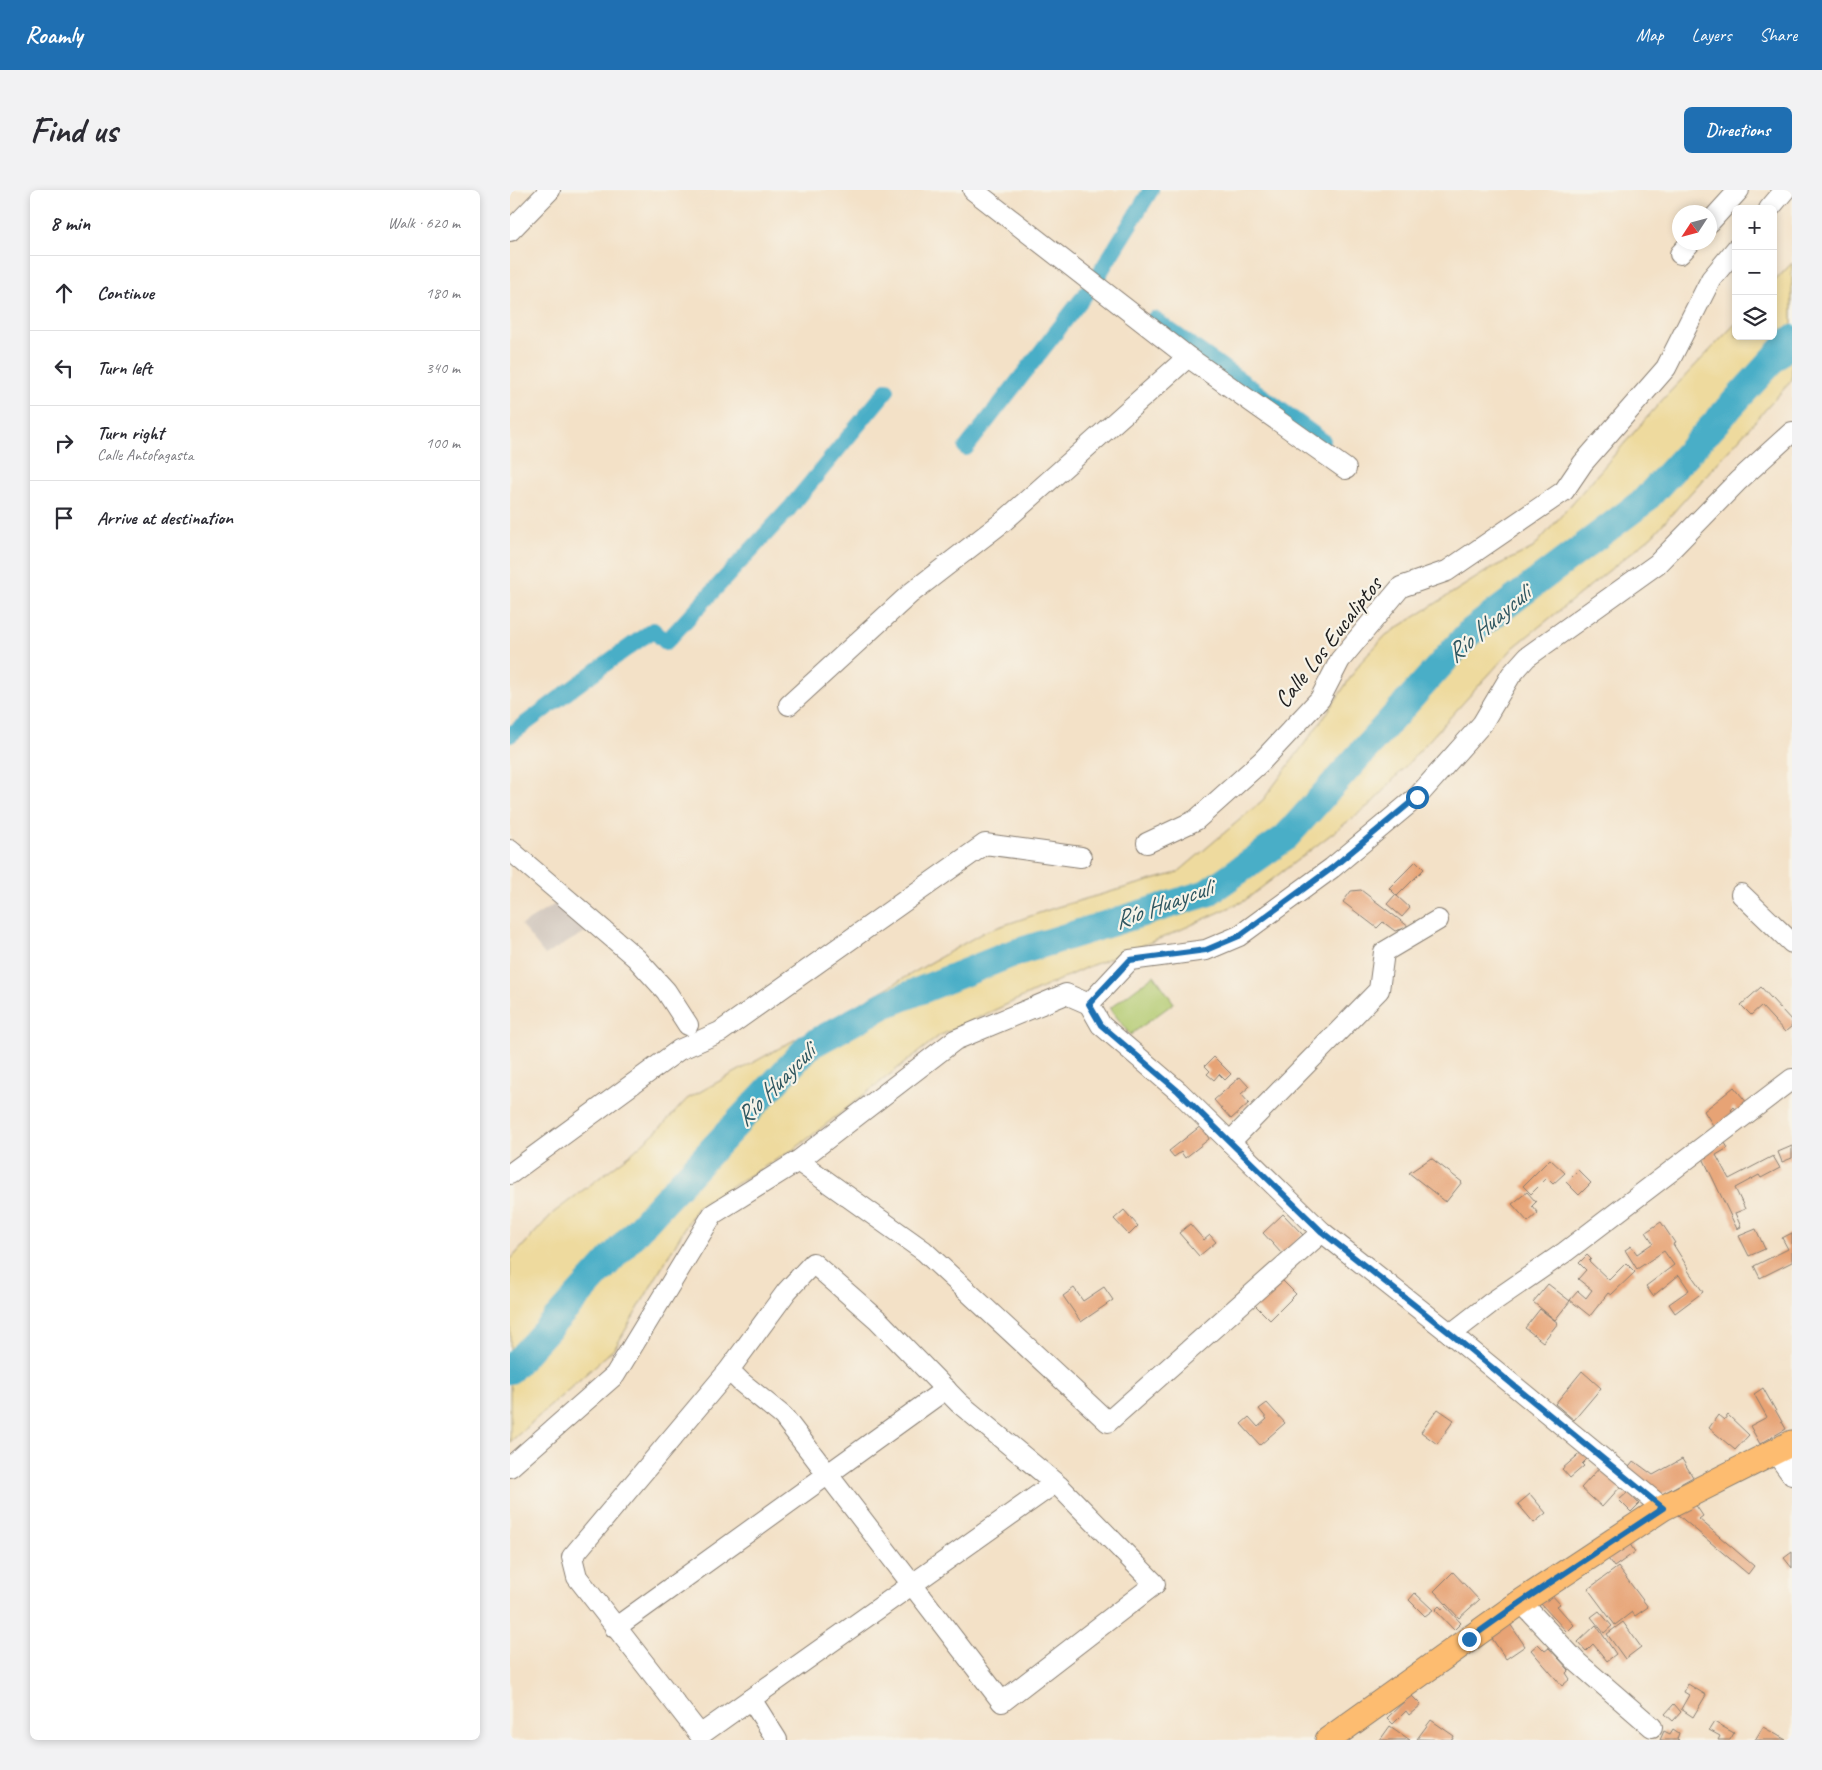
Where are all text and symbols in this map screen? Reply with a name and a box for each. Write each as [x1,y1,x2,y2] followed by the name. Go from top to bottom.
[25,20,82,50] text: Roamly
[1636,24,1664,46] text: Map
[1692,24,1731,46] text: Layers
[1759,24,1797,46] text: Share
[1684,107,1792,153] button: Directions
[30,108,117,153] text: Find us
[1672,205,1717,250] north arrow
[1732,205,1777,340] map controls
[1732,205,1777,250] button: +
[50,210,90,236] text: 8 min
[388,213,460,233] text: Walk · 620 m
[1732,250,1777,295] button: −
[50,279,78,307] icon: ahead
[97,281,154,305] text: Continue
[426,283,460,303] text: 180 m
[1732,295,1777,340] button: layers
[50,354,78,382] icon: left
[97,356,152,380] text: Turn left
[426,358,460,378] text: 340 m
[97,421,164,445] text: Turn right
[50,429,78,457] icon: right
[426,433,460,453] text: 100 m
[97,445,193,465] text: Calle Antofagasta
[50,504,78,532] icon: arrive
[97,506,233,530] text: Arrive at destination
[1267,569,1390,714] street label: Calle Los Eucaliptos
[1439,574,1542,670] water label: Río Huayculi
[1406,786,1429,809] route start
[1110,869,1222,936] water label: Río Huayculi
[728,1033,826,1133] water label: Río Huayculi
[1458,1628,1481,1651] route end

